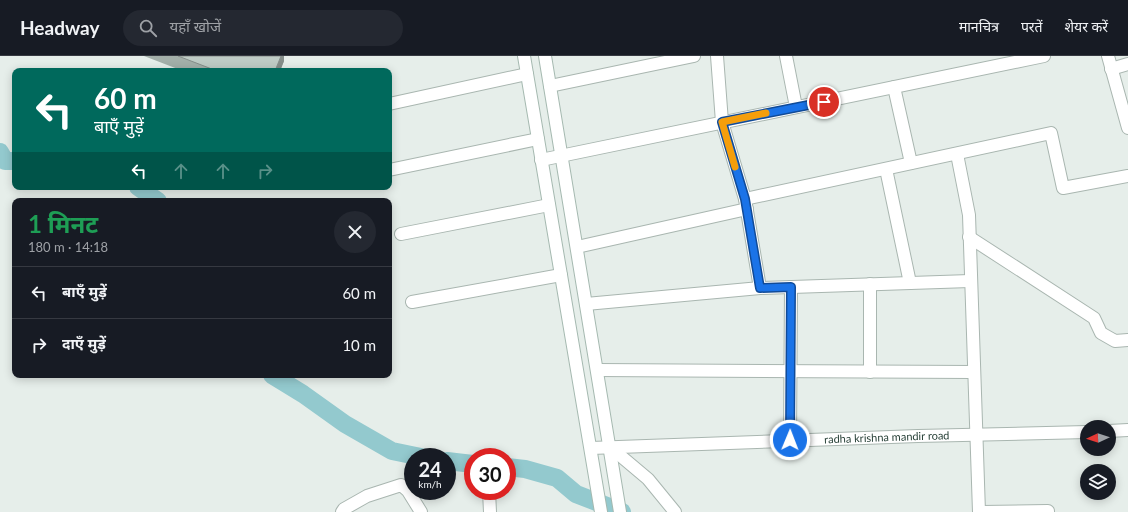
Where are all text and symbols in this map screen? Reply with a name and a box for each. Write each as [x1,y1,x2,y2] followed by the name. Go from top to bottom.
[123,10,403,46] search box
[20,16,99,39] text: Headway
[137,17,159,39] icon: search
[169,17,221,35] text: यहाँ खोजें
[959,18,999,35] text: मानचित्र
[1021,18,1043,35] text: परतें
[1065,18,1108,35] text: शेयर करें
[94,81,157,115] text: 60 m
[28,84,80,136] icon: left
[807,85,841,119] pin
[813,91,835,113] icon: arrive
[94,115,144,137] text: बाएँ मुड़ें
[128,160,150,182] icon: left
[170,160,192,182] icon: ahead
[212,160,234,182] icon: ahead
[254,160,276,182] icon: right
[28,209,98,238] text: 1 मिनट
[334,211,376,253] button: close
[28,239,108,255] text: 180 m · 14:18
[28,282,50,304] icon: left
[62,282,107,300] text: बाएँ मुड़ें
[342,284,376,302] text: 60 m
[28,334,50,356] icon: right
[62,334,106,352] text: दाएँ मुड़ें
[342,336,376,354] text: 10 m
[769,419,811,461] position arrow
[1080,420,1116,456] north arrow
[1080,420,1116,500] map controls
[824,428,950,445] street label: radha krishna mandir road
[464,448,516,500] speed limit sign: 30
[418,457,442,481] text: 24
[1080,464,1116,500] button: layers
[418,478,442,490] text: km/h

